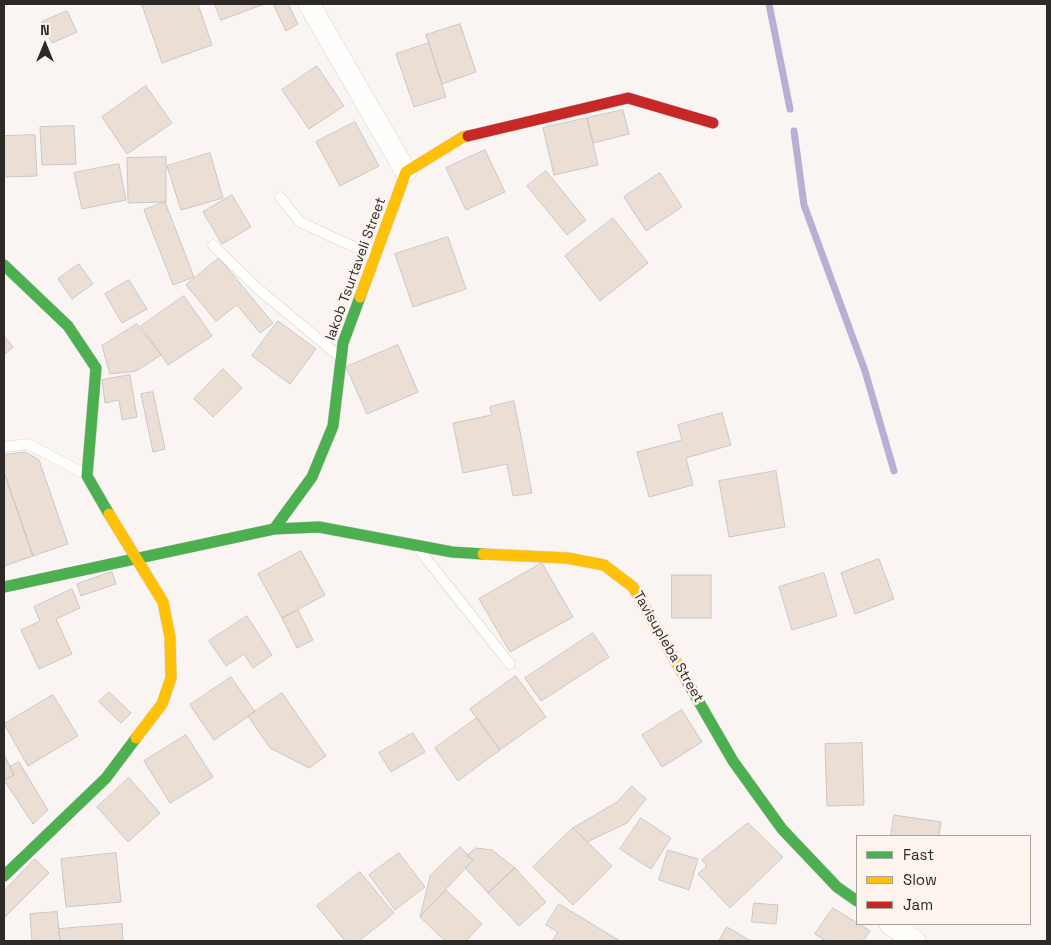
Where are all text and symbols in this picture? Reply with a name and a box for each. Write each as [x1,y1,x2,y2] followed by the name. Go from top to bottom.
[20,20,70,70] north arrow
[40,21,50,39] text: N
[322,195,390,343] street label: Iakob Tsurtaveli Street
[629,588,707,706] street label: Tavisupleba Street
[856,835,1031,925] legend
[903,845,934,864] text: Fast
[903,870,937,889] text: Slow
[903,895,933,914] text: Jam

